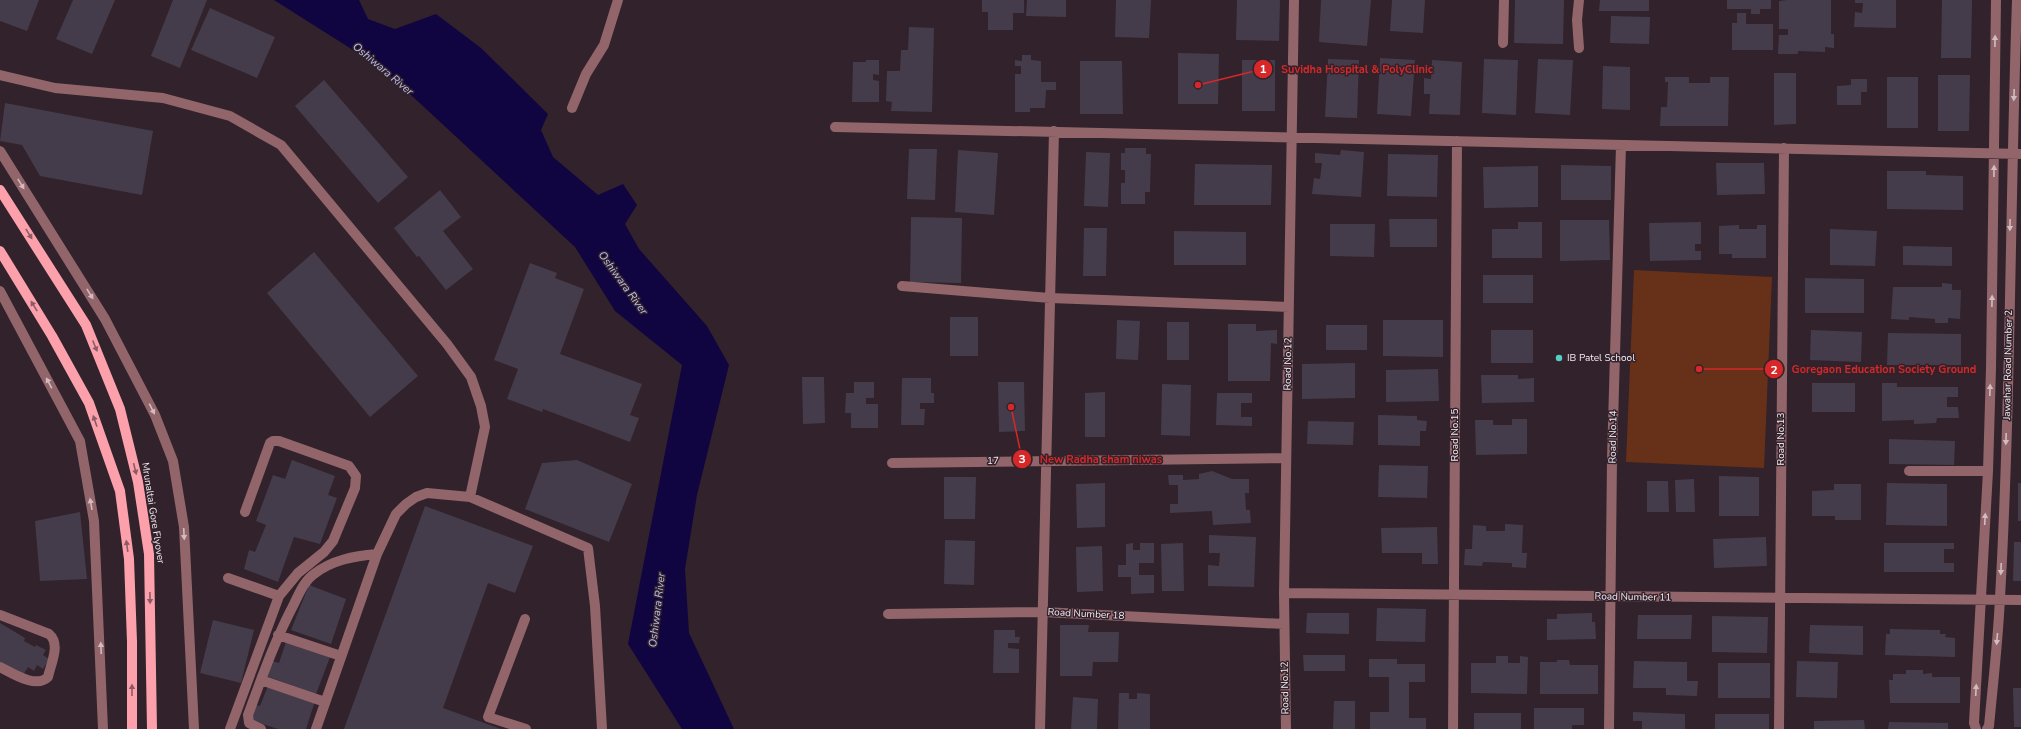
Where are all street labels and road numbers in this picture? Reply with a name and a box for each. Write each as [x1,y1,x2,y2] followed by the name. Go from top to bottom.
[2000,310,2016,421] street label: Jawahar Road Number 2
[1281,337,1295,391] street label: Road No.12
[1448,409,1462,461] street label: Road No.15
[1606,410,1620,464] street label: Road No.14
[1774,413,1788,465] street label: Road No.13
[987,454,999,468] street label: 17
[138,461,168,565] street label: Mrunaltai Gore Flyover
[1595,589,1671,605] street label: Road Number 11
[1047,605,1125,623] street label: Road Number 18
[1278,661,1292,715] street label: Road No.12

